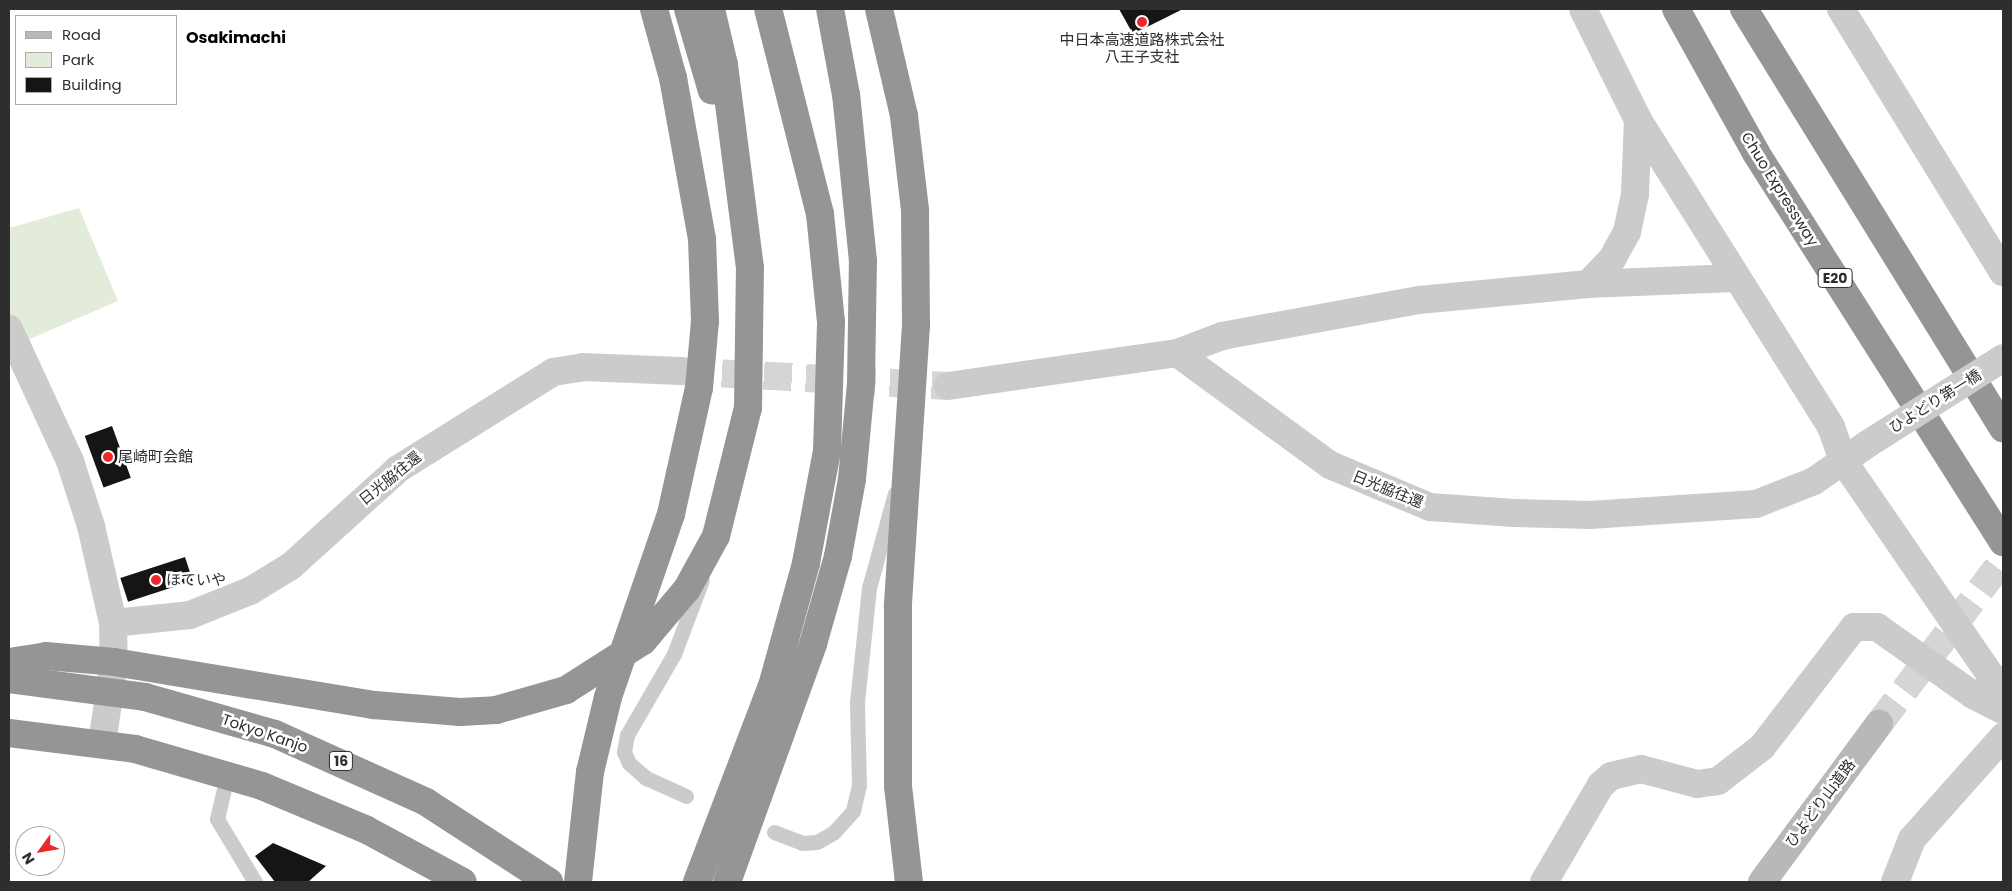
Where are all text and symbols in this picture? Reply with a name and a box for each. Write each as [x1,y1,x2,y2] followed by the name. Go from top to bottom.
[15,15,178,105] legend
[1136,16,1148,28] marker: 中日本高速道路株式会社 八王子支社
[62,24,101,45] text: Road
[186,28,286,48] district label: Osakimachi
[1060,30,1224,65] place label: 中日本高速道路株式会社 八王子支社
[62,49,94,70] text: Park
[62,74,122,95] text: Building
[1738,129,1822,249] street label: Chuo Expressway
[1818,266,1852,290] road number: E20
[1886,366,1984,436] street label: ひよどり第一橋
[355,447,425,509] street label: 日光脇往還
[118,448,193,466] place label: 尾崎町会館
[102,451,114,463] marker: 尾崎町会館
[1350,467,1426,511] street label: 日光脇往還
[166,571,226,589] place label: ほていや
[150,574,162,586] marker: ほていや
[220,710,310,756] street label: Tokyo Kanjo
[328,749,354,772] road number: 16
[1781,756,1859,850] street label: ひよどり山道路
[15,826,65,876] north arrow
[17,849,39,868] text: N

